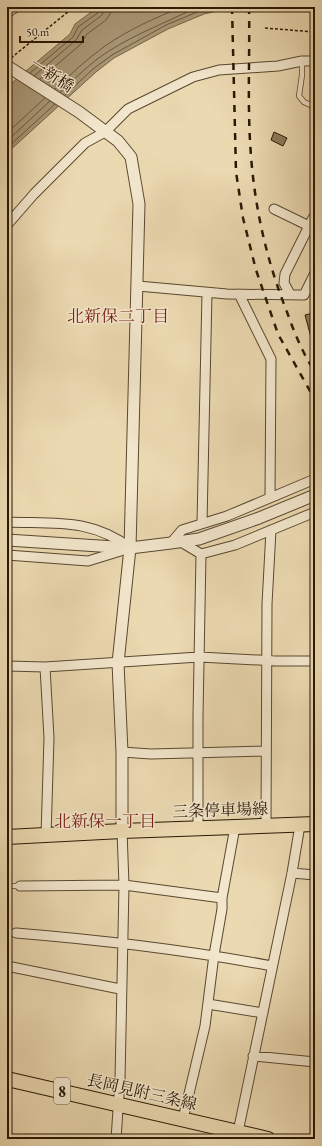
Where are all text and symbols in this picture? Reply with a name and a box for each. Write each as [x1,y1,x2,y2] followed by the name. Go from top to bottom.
[20,18,83,44] scale bar
[26,24,50,40] text: 50 m
[26,53,78,97] street label: 一新橋
[67,305,169,327] district label: 北新保二丁目
[172,798,268,822] street label: 三条停車場線
[54,810,156,832] district label: 北新保一丁目
[85,1069,199,1115] street label: 長岡見附三条線
[54,1078,70,1104] road number: 8

